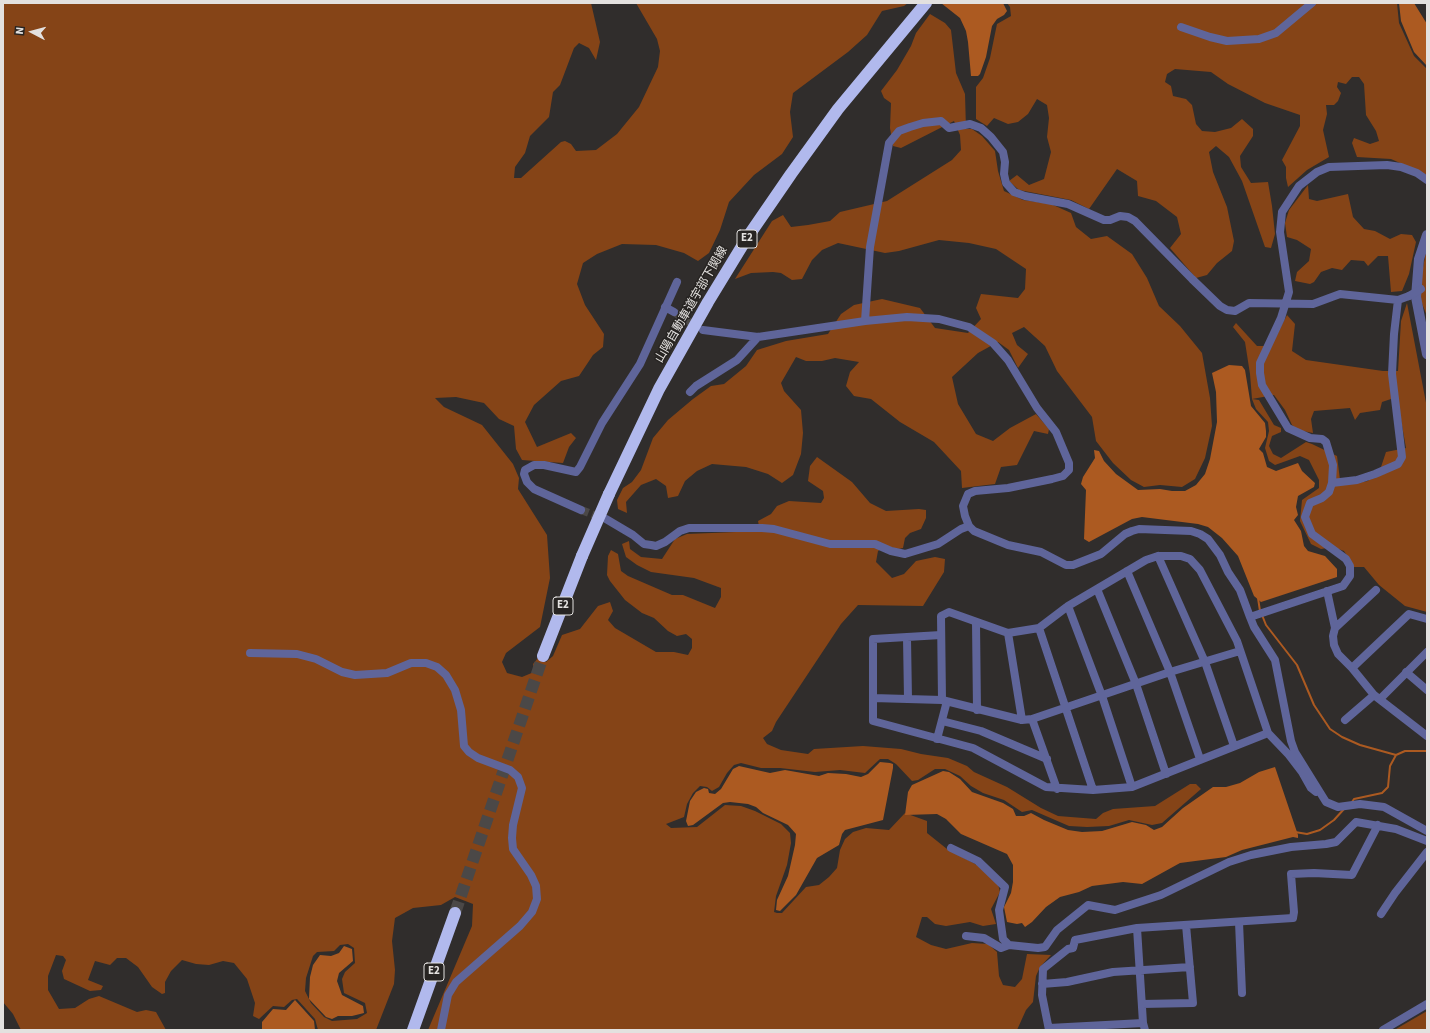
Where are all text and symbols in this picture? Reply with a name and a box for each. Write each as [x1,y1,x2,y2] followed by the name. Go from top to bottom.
[12,12,52,52] north arrow
[12,26,27,35] text: N
[737,230,757,248] road number: E2
[653,244,731,366] street label: 山陽自動車道宇部下関線
[553,597,573,615] road number: E2
[424,963,444,981] road number: E2

